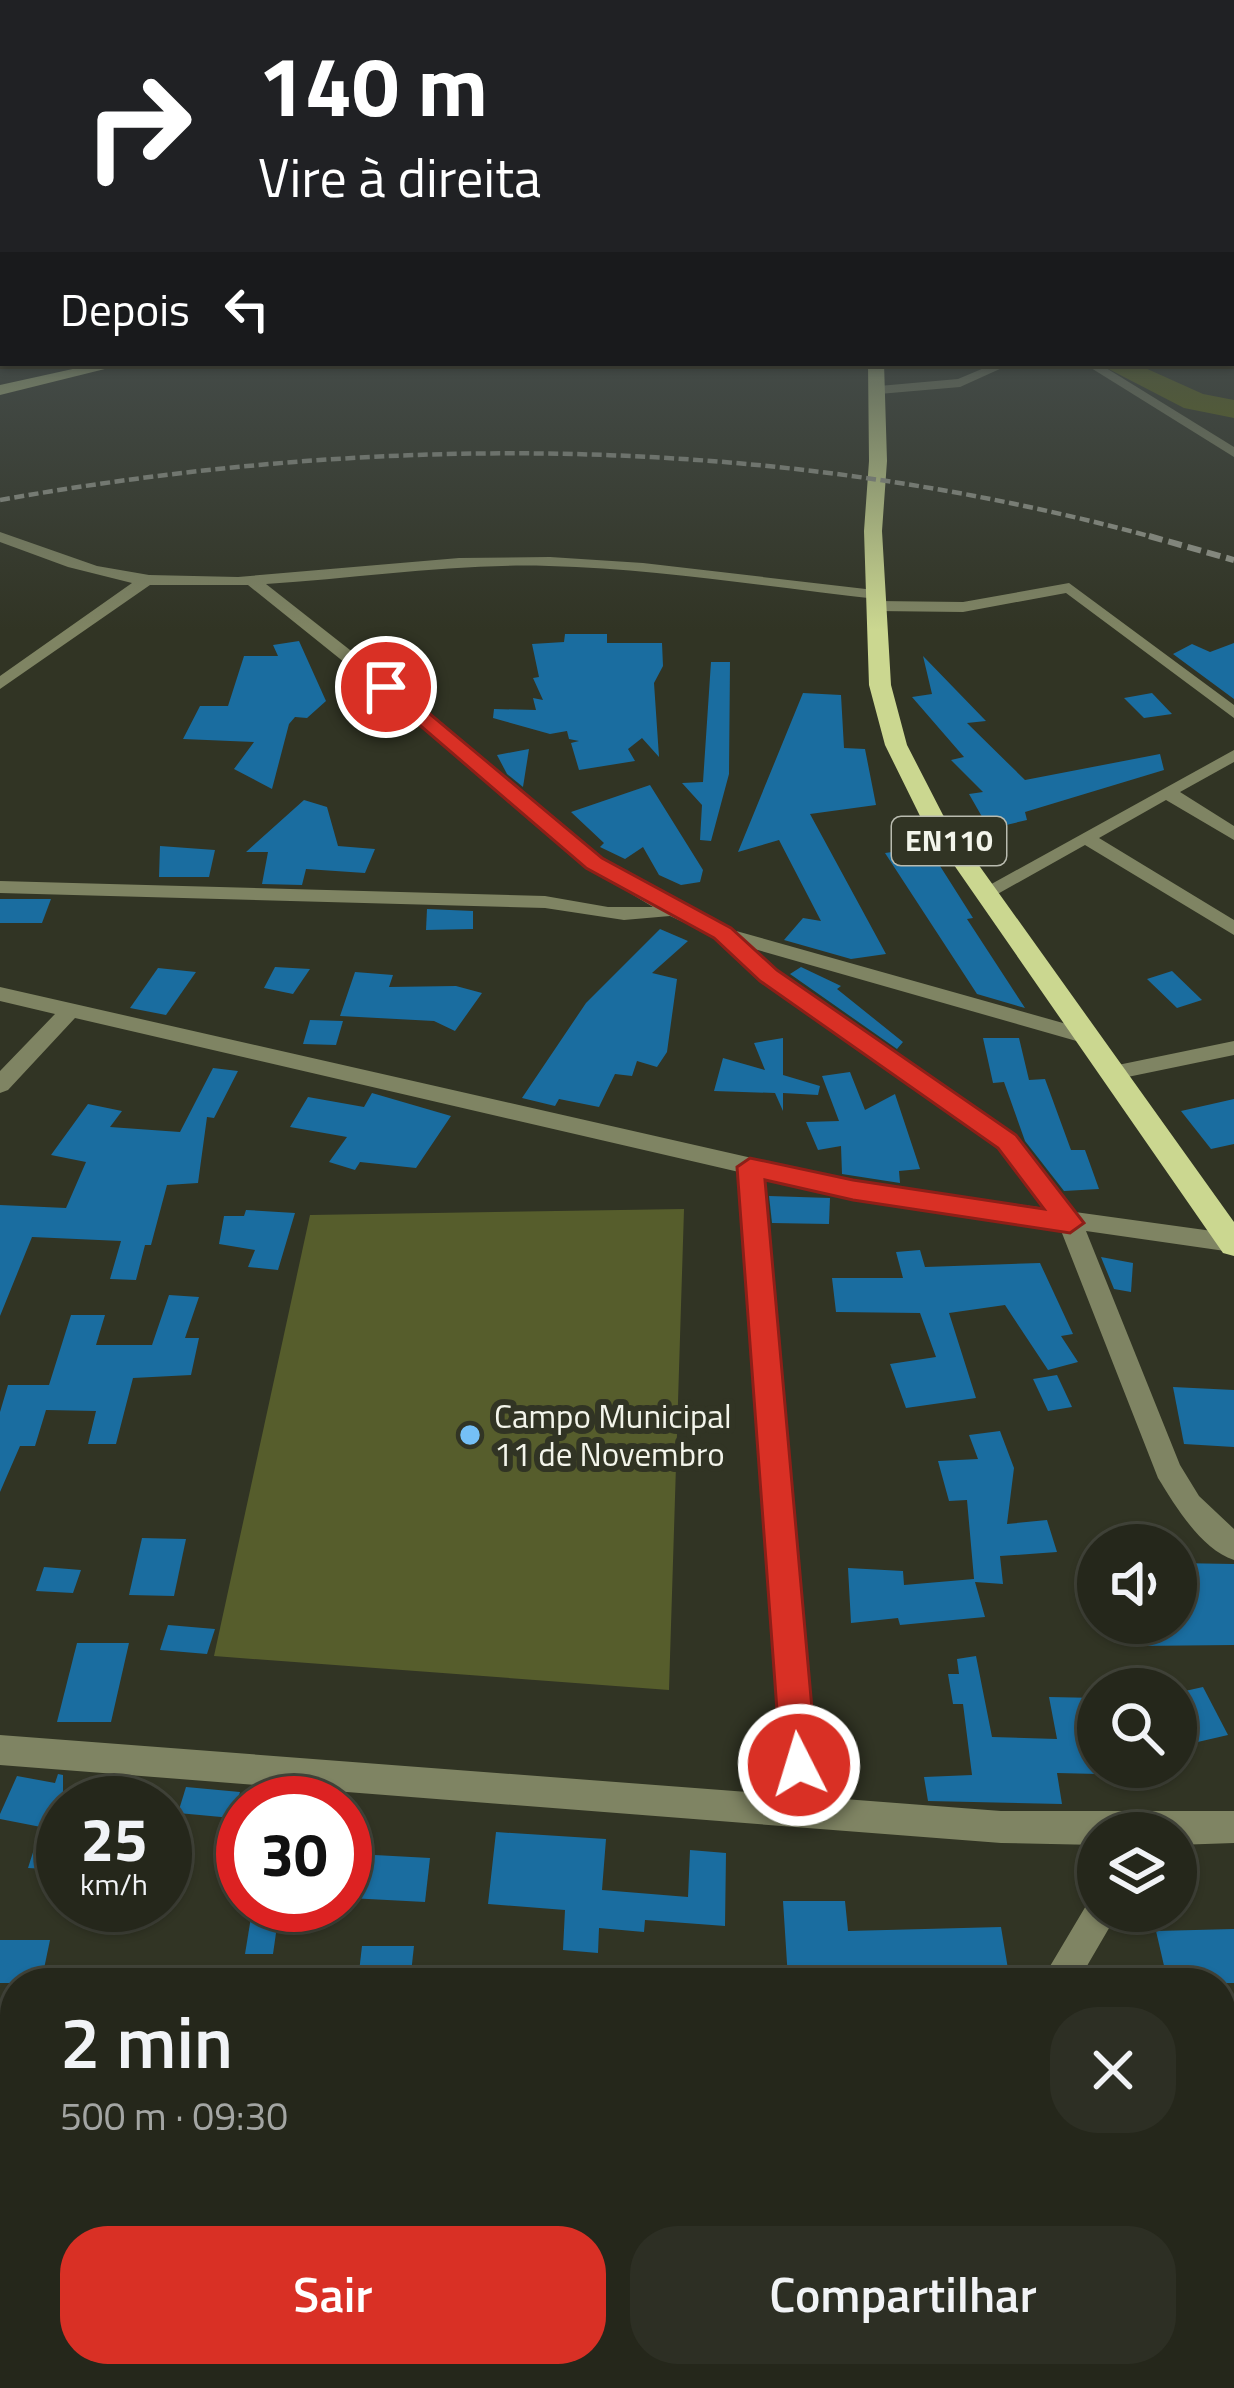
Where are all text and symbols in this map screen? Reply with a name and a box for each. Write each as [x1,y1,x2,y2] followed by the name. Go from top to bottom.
[258,21,488,149] text: 140 m
[60,48,216,204] icon: right
[258,136,541,218] text: Vire à direita
[60,275,190,343] text: Depois
[214,276,280,342] icon: left
[335,636,437,738] pin
[353,654,419,720] icon: arrive
[892,817,1006,865] road number: EN110
[494,1391,732,1479] place label: Campo Municipal 11 de Novembro
[457,1422,483,1448] marker: Campo Municipal 11 de Novembro
[1077,1524,1197,1932] map controls
[1077,1524,1197,1644] button: sound
[1077,1668,1197,1788] button: search
[736,1702,862,1828] position arrow
[216,1776,372,1932] speed limit sign: 30
[80,1793,148,1884] text: 25
[1077,1812,1197,1932] button: layers
[80,1861,148,1907] text: km/h
[60,1986,233,2096] text: 2 min
[1050,2007,1176,2133] button: close
[60,2086,288,2145] text: 500 m · 09:30
[60,2226,606,2364] button: Sair
[630,2226,1176,2364] button: Compartilhar

